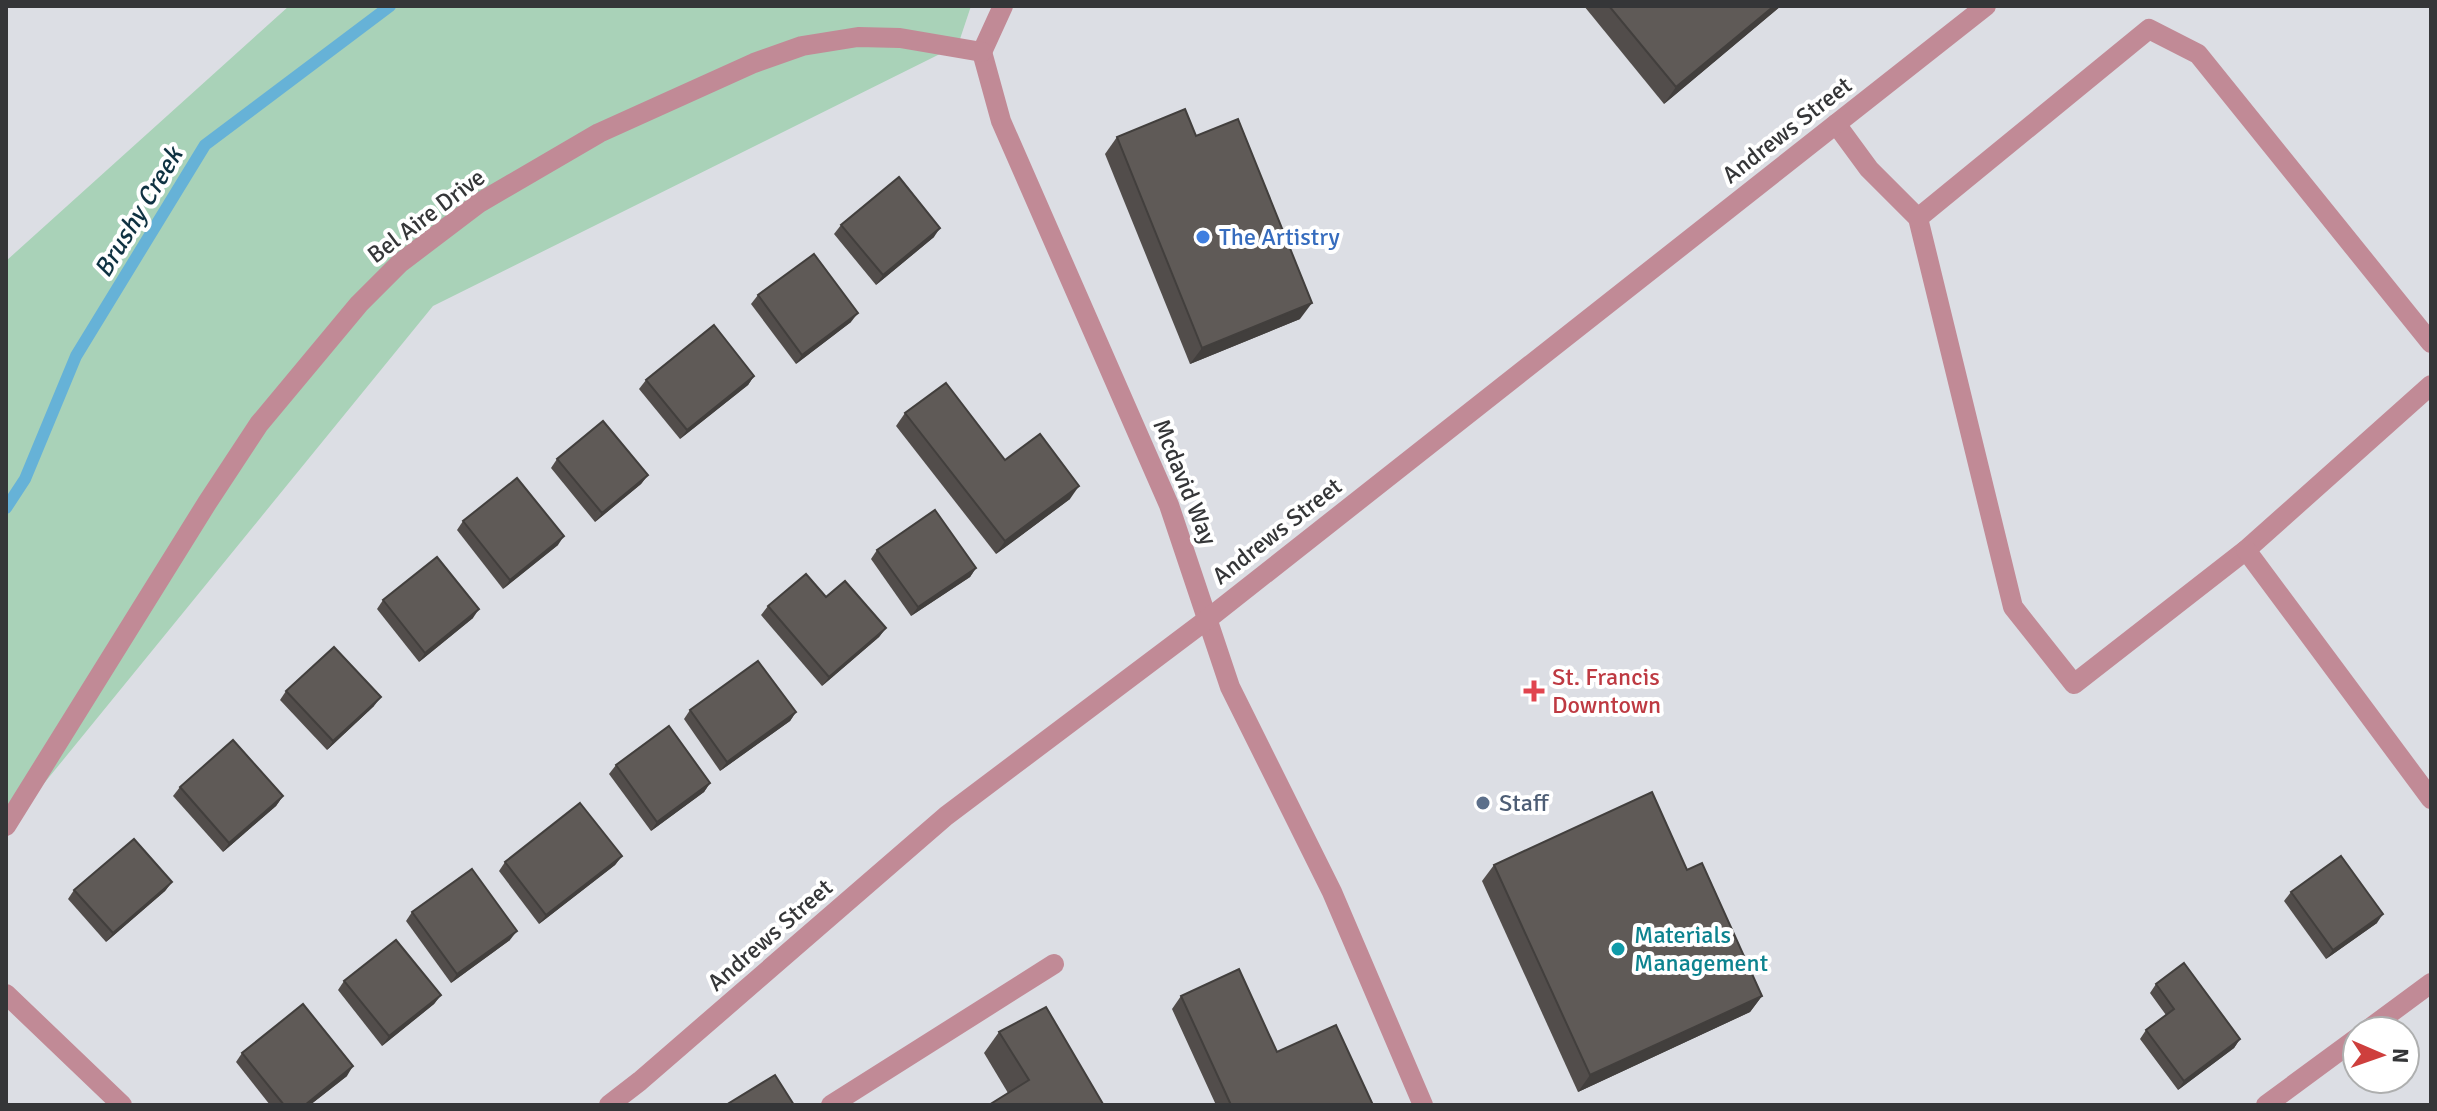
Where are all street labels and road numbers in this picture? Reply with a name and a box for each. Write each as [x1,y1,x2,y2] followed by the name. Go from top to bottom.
[1716,70,1858,190] street label: Andrews Street
[361,162,491,270] street label: Bel Aire Drive
[1146,415,1224,549] street label: Mcdavid Way
[1206,471,1348,591] street label: Andrews Street
[701,872,839,998] street label: Andrews Street

